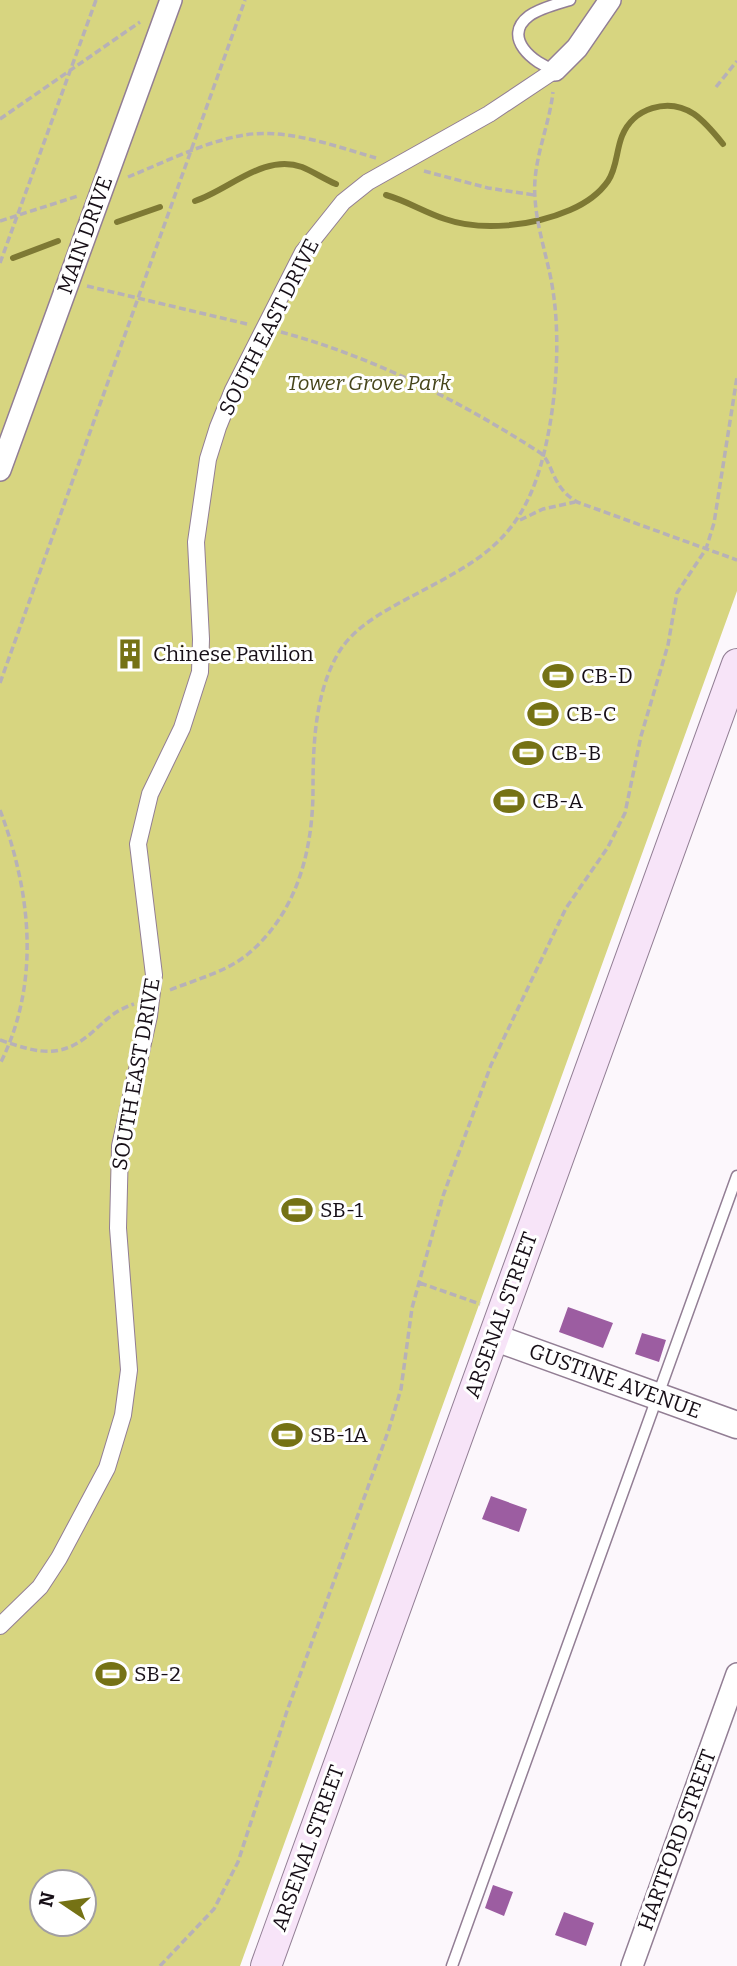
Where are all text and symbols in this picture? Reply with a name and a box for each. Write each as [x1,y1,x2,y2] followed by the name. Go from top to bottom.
[52,173,118,297] street label: MAIN DRIVE
[213,234,325,420] street label: SOUTH EAST DRIVE
[287,370,452,396] park label: Tower Grove Park
[113,637,147,671] building icon: Chinese Pavilion
[153,641,314,667] place label: Chinese Pavilion
[541,659,575,693] sports icon: CB-D
[581,663,633,689] place label: CB-D
[526,697,560,731] sports icon: CB-C
[566,701,616,727] place label: CB-C
[511,736,545,770] sports icon: CB-B
[551,740,601,766] place label: CB-B
[492,784,526,818] sports icon: CB-A
[532,788,583,814] place label: CB-A
[106,976,166,1172] street label: SOUTH EAST DRIVE
[280,1193,314,1227] sports icon: SB-1
[320,1197,364,1223] place label: SB-1
[459,1229,543,1401] street label: ARSENAL STREET
[525,1338,705,1424] street label: GUSTINE AVENUE
[270,1418,304,1452] sports icon: SB-1A
[310,1422,368,1448] place label: SB-1A
[94,1657,128,1691] sports icon: SB-2
[134,1661,181,1687] place label: SB-2
[632,1746,722,1934] street label: HARTFORD STREET
[266,1762,350,1934] street label: ARSENAL STREET
[28,1868,98,1938] north arrow
[34,1889,60,1909] text: N

